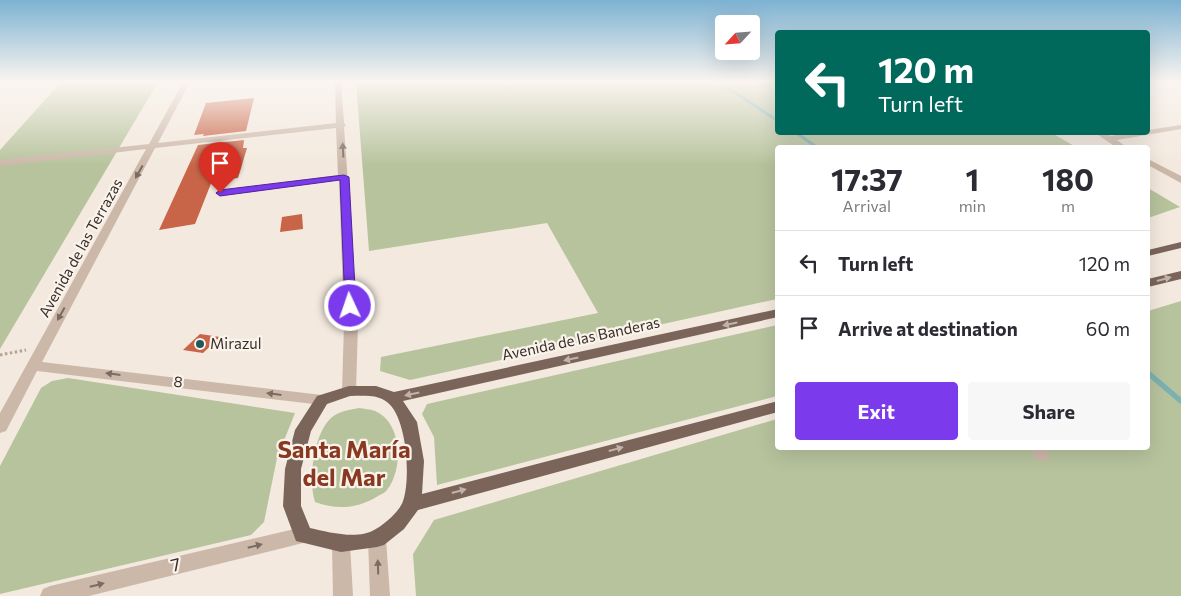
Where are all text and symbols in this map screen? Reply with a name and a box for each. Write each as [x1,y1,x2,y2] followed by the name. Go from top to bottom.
[715,15,760,60] north arrow
[715,15,760,60] map controls
[878,47,974,90] text: 120 m
[795,50,860,115] icon: left
[878,90,963,117] text: Turn left
[199,142,241,193] pin
[339,142,347,158] one-way arrow
[206,149,234,177] icon: arrive
[831,160,903,197] text: 17:37
[965,160,979,197] text: 1
[1042,160,1094,197] text: 180
[135,165,144,178] one-way arrow
[34,175,126,320] street label: Avenida de las Terrazas
[843,196,891,215] text: Arrival
[959,196,986,215] text: min
[1061,196,1075,215] text: m
[795,249,823,277] icon: left
[838,252,913,275] text: Turn left
[1079,252,1130,275] text: 120 m
[1157,275,1172,283] one-way arrow
[323,279,375,331] position arrow
[57,307,65,322] one-way arrow
[500,312,662,364] street label: Avenida de las Banderas
[795,314,823,342] icon: arrive
[838,317,1018,340] text: Arrive at destination
[1086,317,1130,340] text: 60 m
[722,320,737,328] one-way arrow
[210,334,262,352] place label: Mirazul
[194,338,206,350] marker: Mirazul
[564,355,579,363] one-way arrow
[104,370,120,378] one-way arrow
[173,372,184,390] street label: 8
[795,382,958,440] button: Exit
[968,382,1130,440] button: Share
[266,390,282,398] one-way arrow
[404,390,420,398] one-way arrow
[277,434,411,491] district label: Santa María del Mar
[609,445,624,453] one-way arrow
[452,487,467,495] one-way arrow
[248,542,263,550] one-way arrow
[168,552,183,576] street label: 7
[374,559,382,575] one-way arrow
[90,581,105,589] one-way arrow

